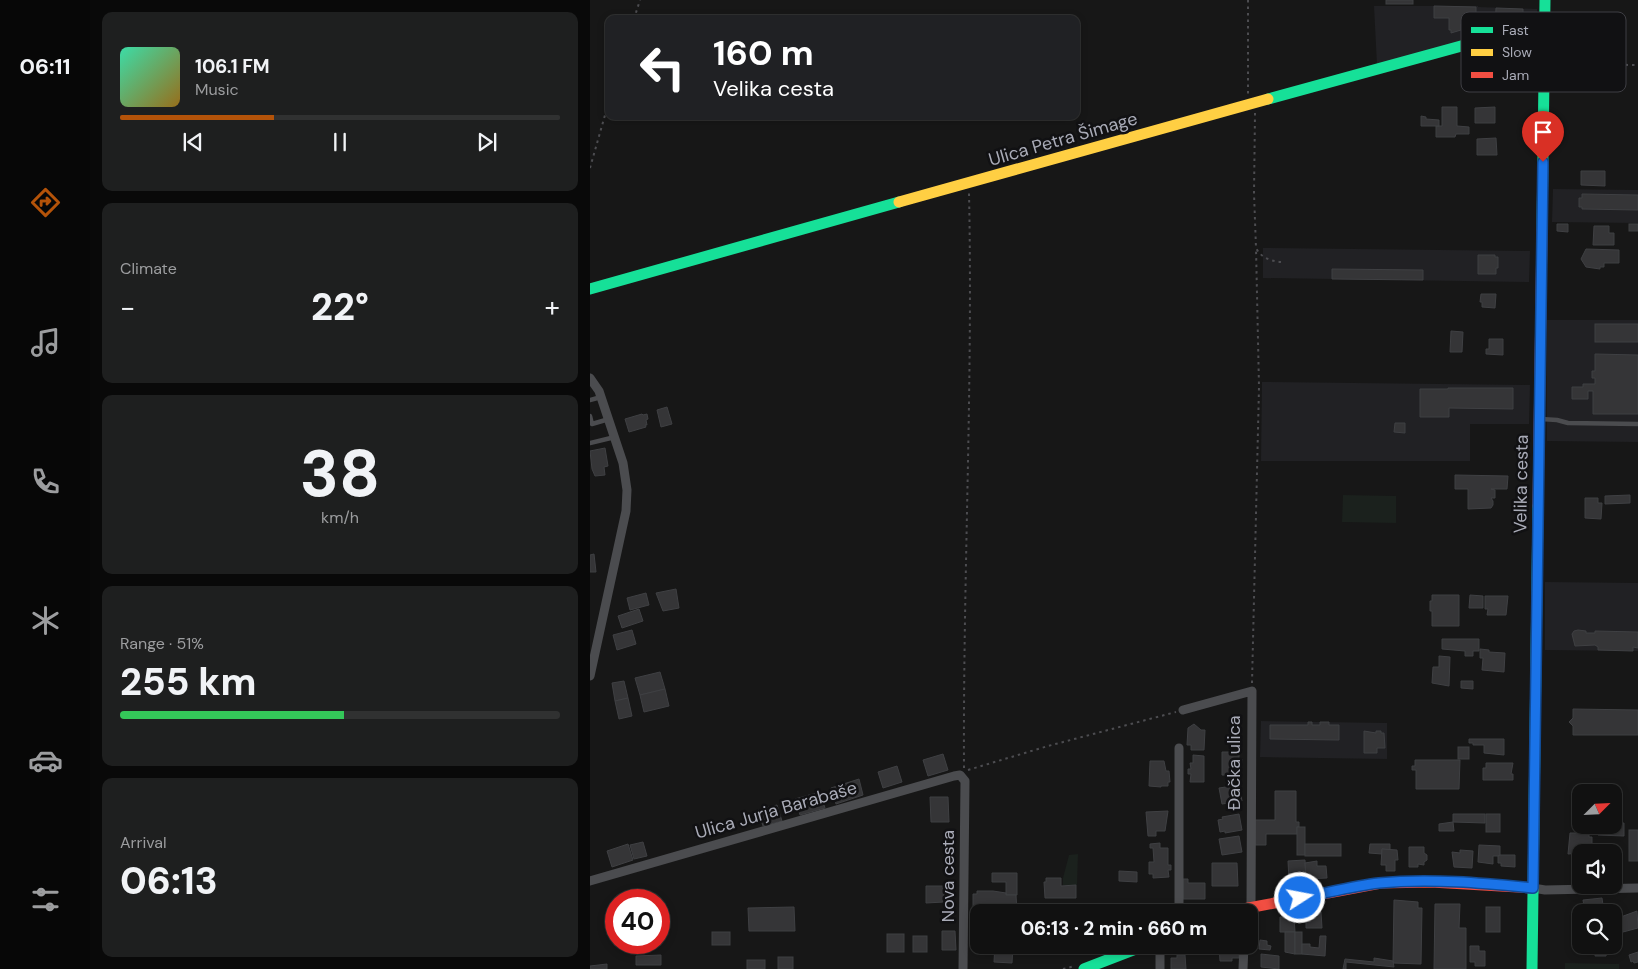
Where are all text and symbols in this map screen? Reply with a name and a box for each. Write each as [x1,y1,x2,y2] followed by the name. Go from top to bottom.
[1461,12,1626,92] legend
[1502,21,1529,39] text: Fast
[713,30,814,76] text: 160 m
[630,35,695,100] icon: left
[1502,43,1532,61] text: Slow
[19,52,71,81] text: 06:11
[195,54,270,79] text: 106.1 FM
[1502,66,1529,84] text: Jam
[713,74,834,103] text: Velika cesta
[195,79,239,100] text: Music
[986,106,1140,172] street label: Ulica Petra Šimage
[1522,111,1564,162] pin
[1529,118,1557,146] icon: arrive
[179,128,207,156] icon: previous
[326,128,354,156] icon: pause
[473,128,501,156] icon: next
[28,185,63,220] icon: directions
[120,258,177,279] text: Climate
[311,282,369,332] text: 22°
[120,289,135,326] text: −
[545,289,560,326] text: +
[28,325,63,360] icon: music
[300,432,380,516] text: 38
[1508,434,1534,534] street label: Velika cesta
[28,464,63,499] icon: phone
[321,507,359,528] text: km/h
[28,603,63,638] icon: climate
[120,633,204,654] text: Range · 51%
[120,657,256,707] text: 255 km
[1222,715,1246,811] street label: Đačka ulica
[28,743,63,778] icon: car
[692,775,860,845] street label: Ulica Jurja Barabaše
[1572,784,1622,834] north arrow
[1572,784,1622,954] map controls
[936,830,960,922] street label: Nova cesta
[120,832,167,853] text: Arrival
[1572,844,1622,894] button: sound
[120,856,218,906] text: 06:13
[1273,871,1325,923] position arrow
[28,882,63,917] icon: filters
[605,889,670,954] speed limit sign: 40
[1572,904,1622,954] button: search
[1021,916,1207,941] text: 06:13 · 2 min · 660 m

